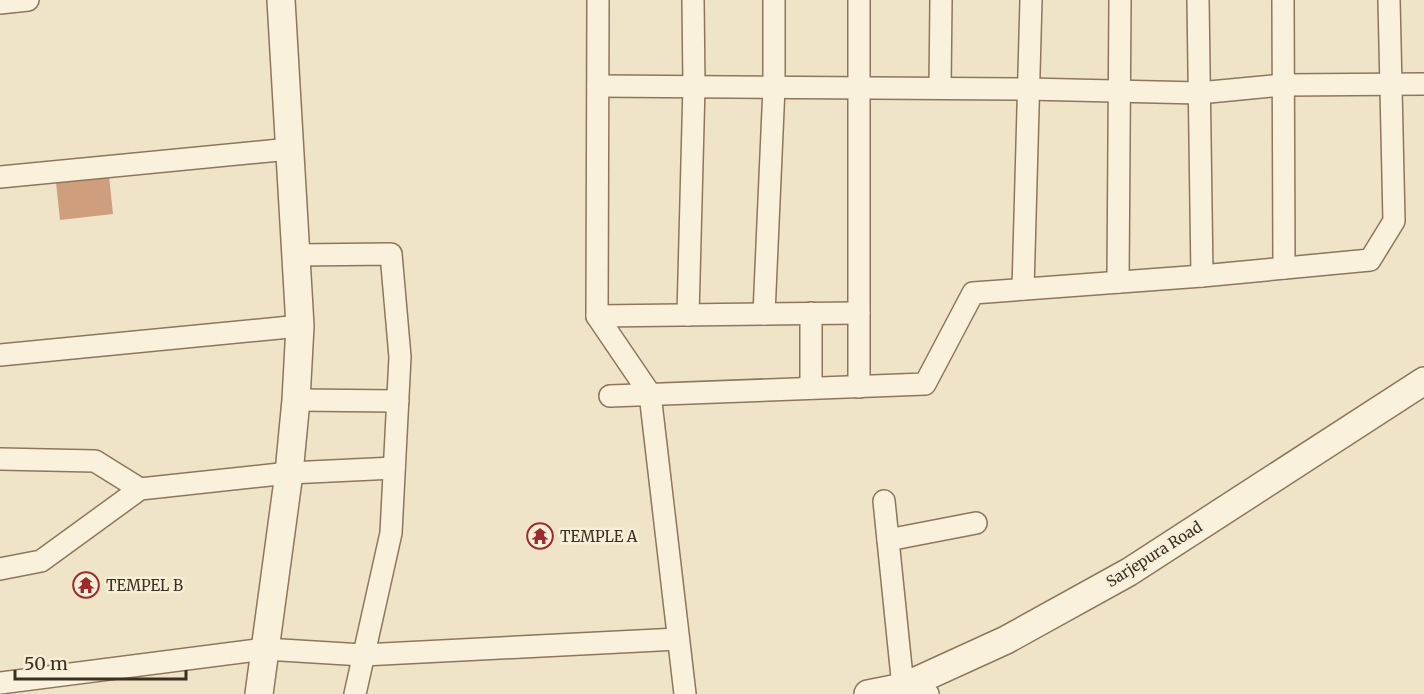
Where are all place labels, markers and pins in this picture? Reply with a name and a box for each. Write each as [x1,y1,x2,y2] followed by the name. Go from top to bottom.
[525,521,555,551] temple icon: TEMPLE A
[560,527,638,546] place label: TEMPLE A
[71,570,101,600] temple icon: TEMPEL B
[106,576,183,595] place label: TEMPEL B

